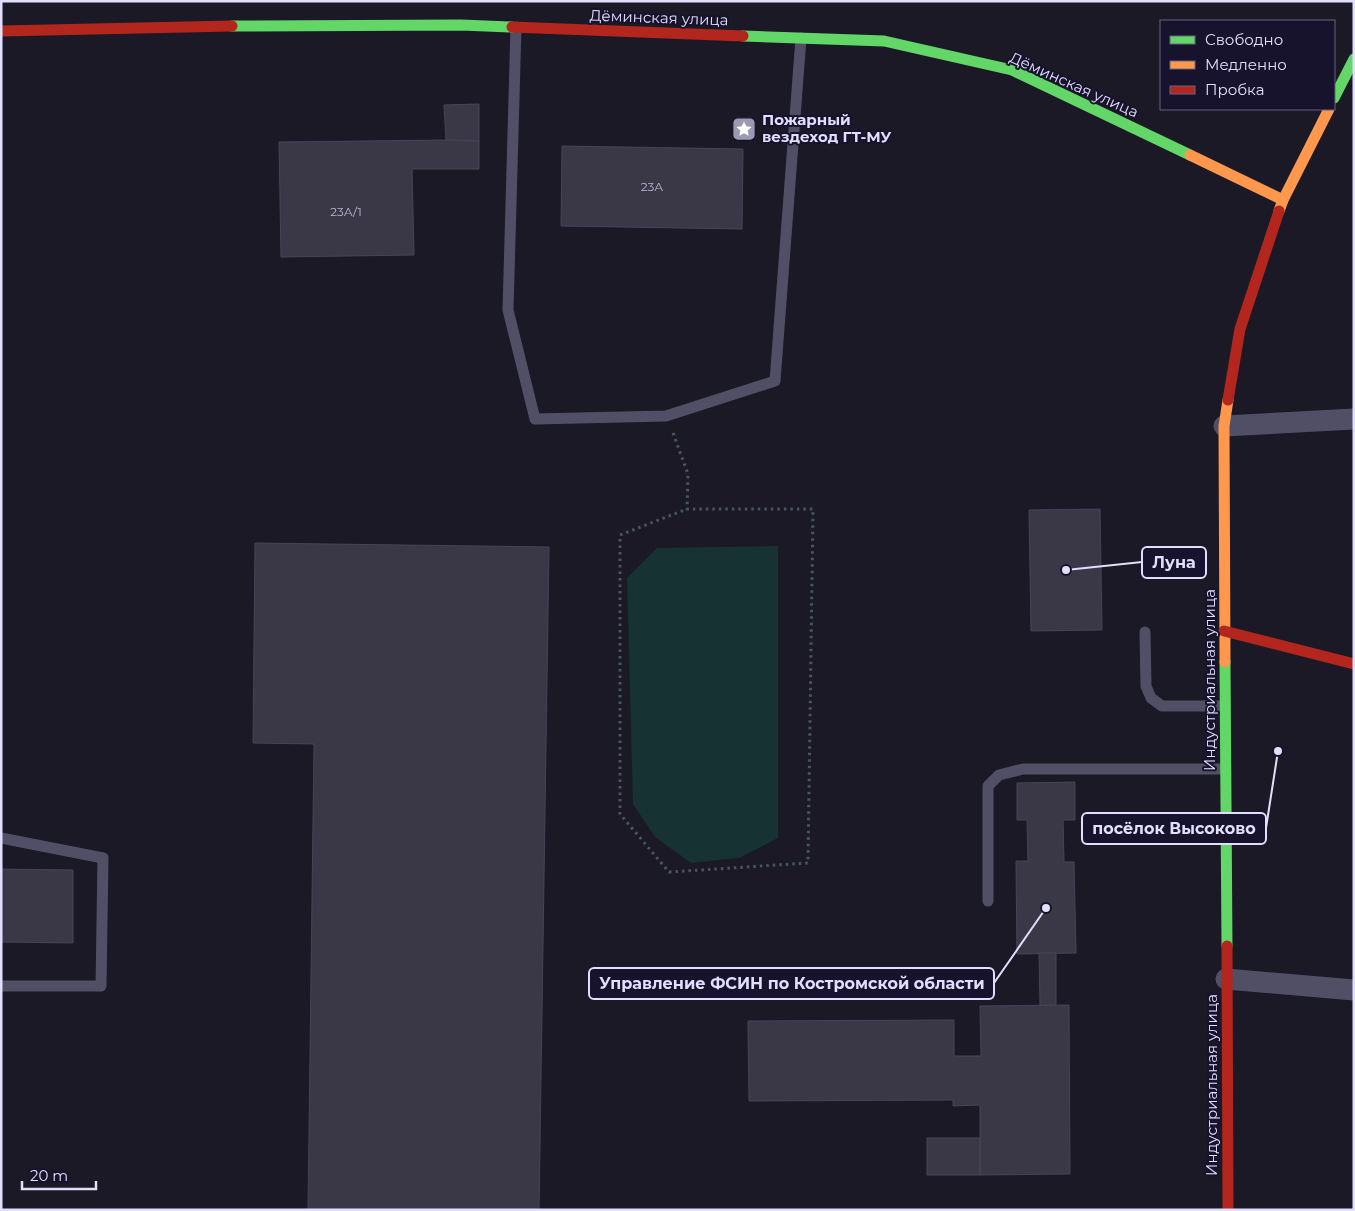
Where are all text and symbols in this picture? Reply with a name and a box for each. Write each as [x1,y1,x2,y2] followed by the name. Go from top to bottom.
[589,6,729,29] street label: Дёминская улица
[1160,20,1335,110] legend
[1205,30,1283,49] text: Свободно
[1007,48,1141,121] street label: Дёминская улица
[1205,55,1287,74] text: Медленно
[1205,80,1264,99] text: Пробка
[762,110,891,146] place label: Пожарный вездеход ГТ-МУ
[731,116,757,142] place icon: Пожарный вездеход ГТ-МУ
[641,179,663,194] house number: 23А
[330,204,362,219] house number: 23А/1
[1142,547,1206,578] callout: Луна
[1152,553,1196,572] text: Луна
[1200,589,1219,771] street label: Индустриальная улица
[1082,813,1266,844] callout: посёлок Высоково
[1092,819,1256,838] text: посёлок Высоково
[589,968,994,999] callout: Управление ФСИН по Костромской области
[599,974,985,993] text: Управление ФСИН по Костромской области
[1202,994,1221,1176] street label: Индустриальная улица
[22,1158,96,1190] scale bar
[30,1166,68,1185] text: 20 m

